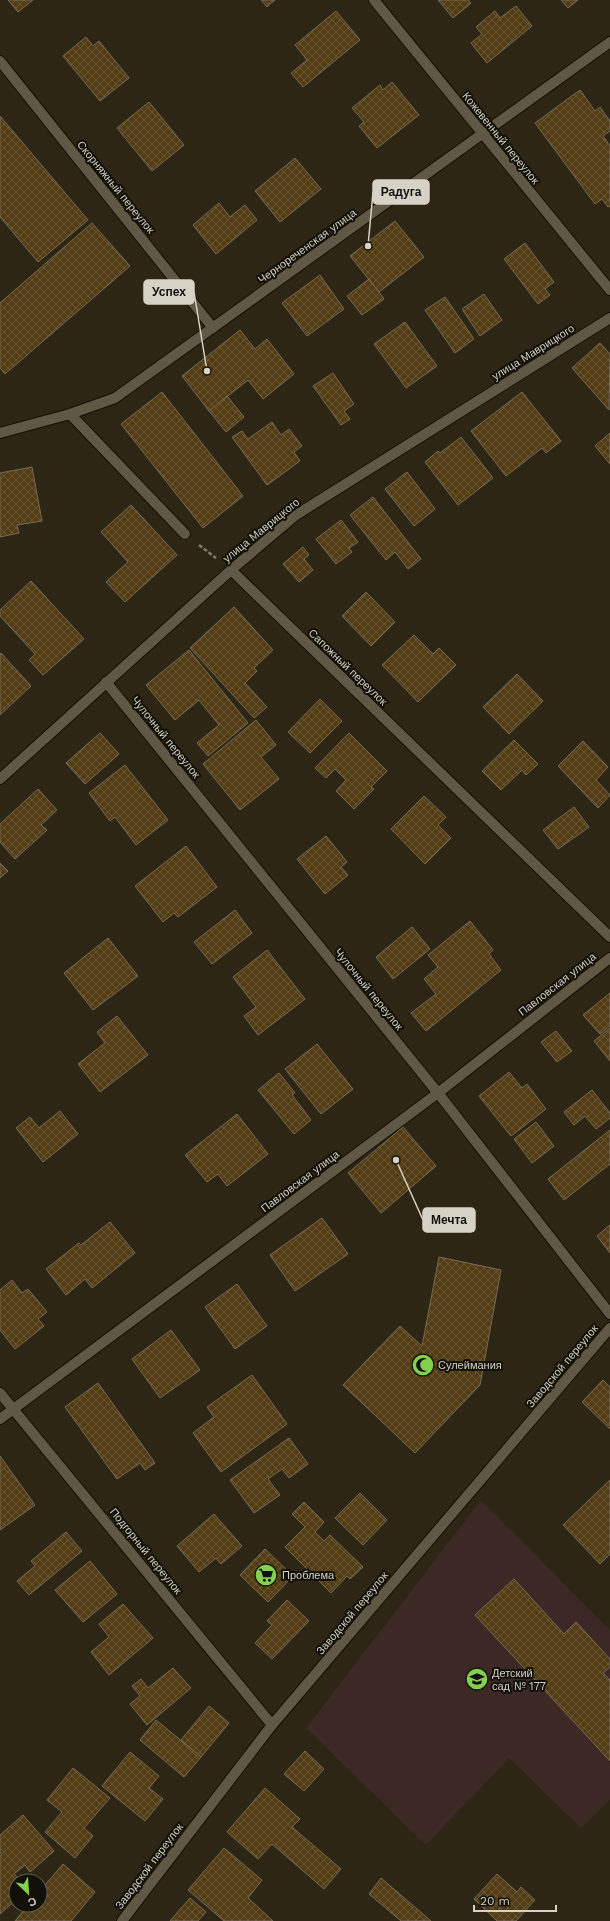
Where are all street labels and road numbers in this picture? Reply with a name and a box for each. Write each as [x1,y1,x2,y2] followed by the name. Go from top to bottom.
[460,90,542,187] street label: Кожевенный переулок
[74,138,157,236] street label: Скорняжный переулок
[256,206,360,286] street label: Чернореченская улица
[490,322,577,383] street label: улица Маврицкого
[220,496,302,565] street label: улица Маврицкого
[306,626,390,708] street label: Сапожный переулок
[129,694,203,781] street label: Чулочный переулок
[332,946,406,1033] street label: Чулочный переулок
[516,950,599,1019] street label: Павловская улица
[259,1147,343,1215] street label: Павловская улица
[524,1322,601,1410] street label: Заводской переулок
[107,1506,184,1597] street label: Подгорный переулок
[314,1569,391,1657] street label: Заводской переулок
[113,1821,186,1912] street label: Заводской переулок

